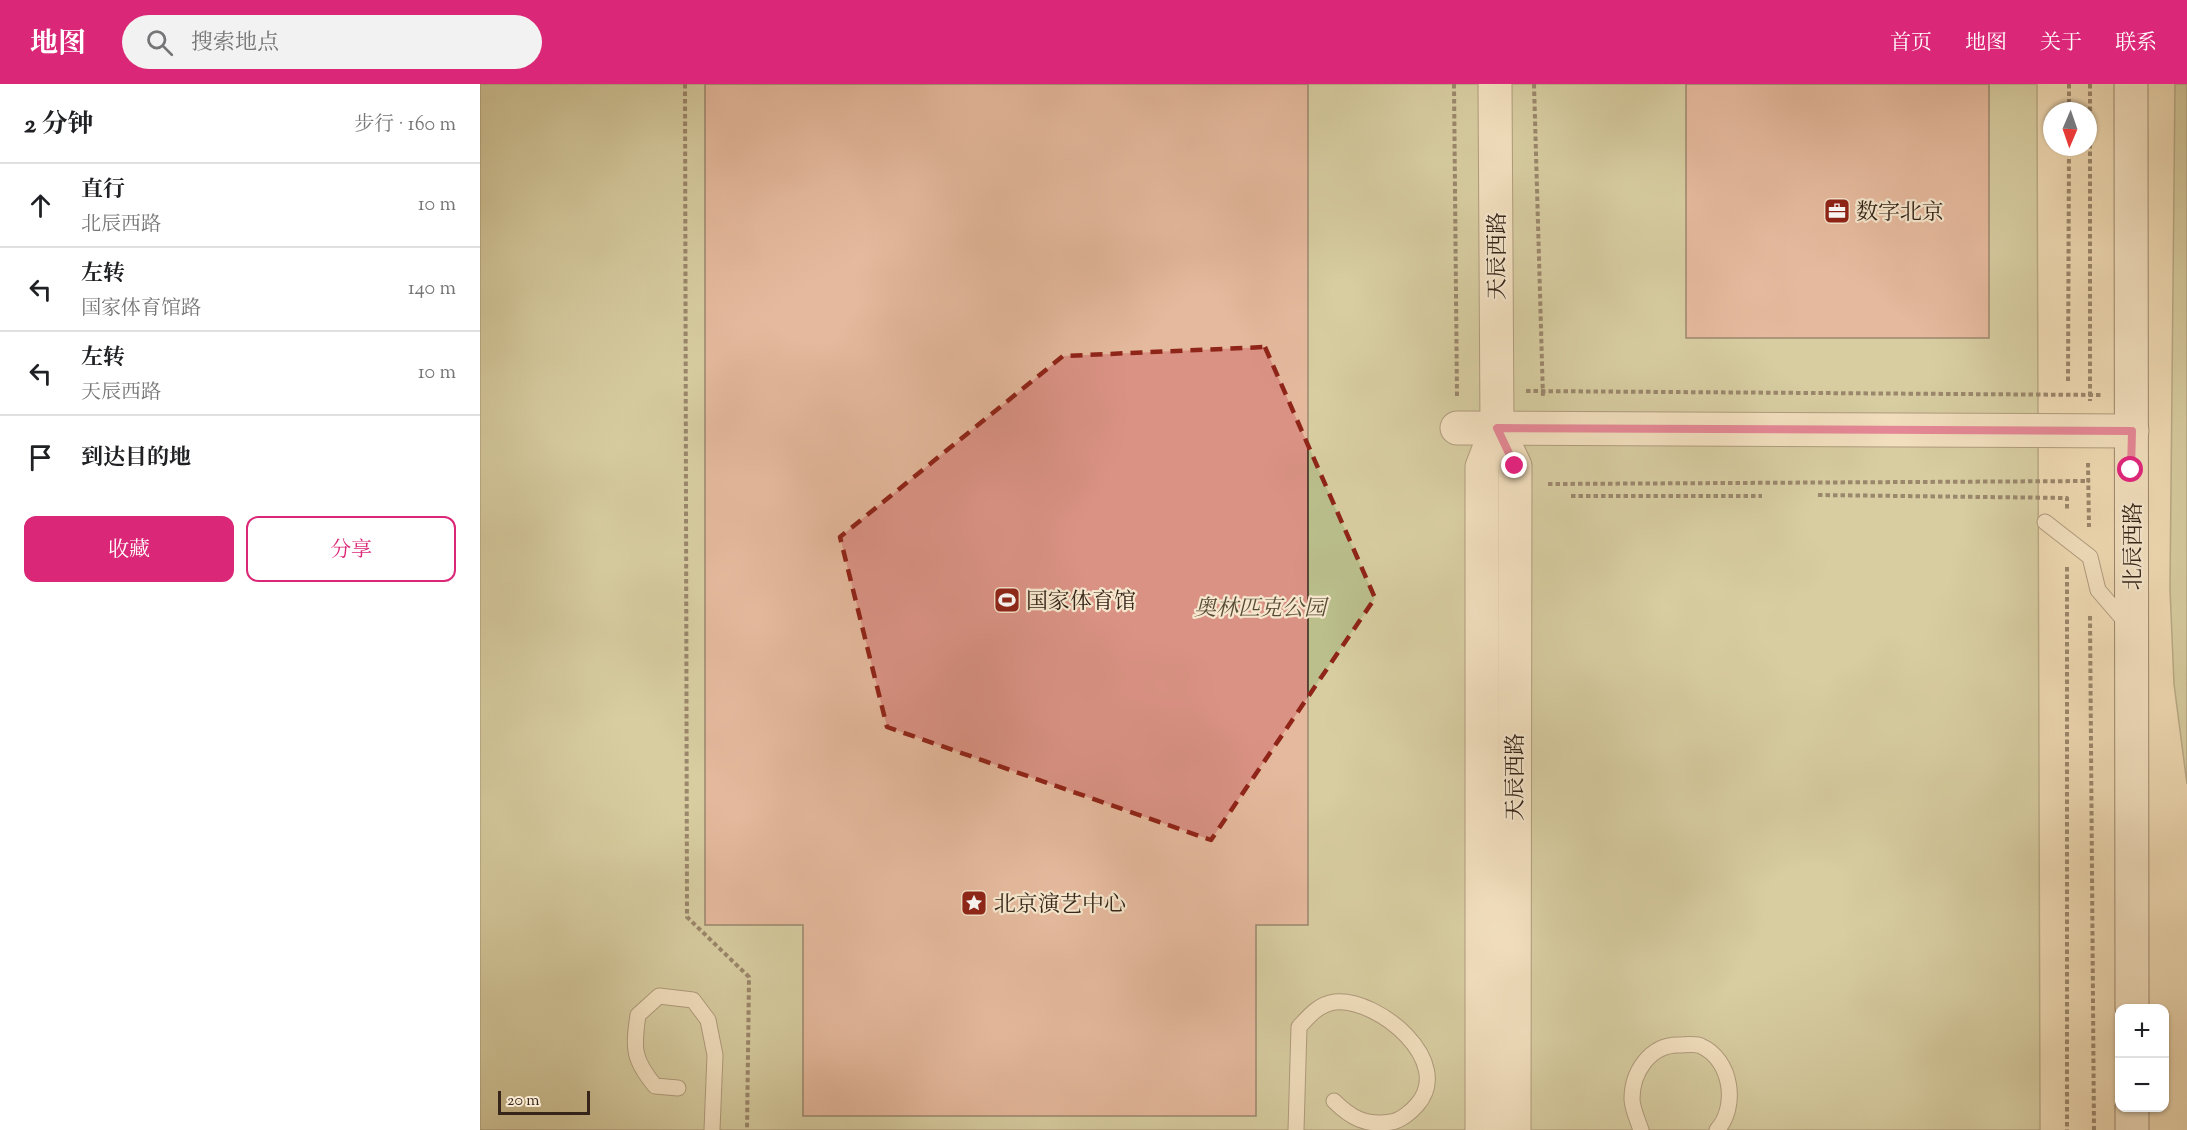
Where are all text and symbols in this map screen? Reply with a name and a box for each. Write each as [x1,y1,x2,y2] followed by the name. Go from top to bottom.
[122,15,542,69] search box
[30,25,86,65] text: 地图
[143,26,176,59] icon: search
[191,28,279,60] text: 搜索地点
[1890,29,1932,59] text: 首页
[1965,29,2007,59] text: 地图
[2040,29,2082,59] text: 关于
[2115,29,2157,59] text: 联系
[2043,102,2097,156] north arrow
[24,107,94,144] text: 2 分钟
[354,111,456,140] text: 步行 · 160 m
[81,175,125,207] text: 直行
[24,189,57,222] icon: ahead
[418,191,456,220] text: 10 m
[1822,196,1852,226] office icon: 数字北京
[1856,198,1944,230] place label: 数字北京
[81,211,161,240] text: 北辰西路
[1483,212,1515,300] street label: 天辰西路
[81,259,125,291] text: 左转
[24,273,57,306] icon: left
[408,275,456,304] text: 140 m
[81,295,201,324] text: 国家体育馆路
[81,343,125,375] text: 左转
[24,357,57,390] icon: left
[418,359,456,388] text: 10 m
[81,379,161,408] text: 天辰西路
[24,441,57,474] icon: arrive
[81,443,191,475] text: 到达目的地
[1501,452,1527,478] route end
[2117,456,2143,482] route start
[2119,502,2151,590] street label: 北辰西路
[24,516,234,582] button: 收藏
[246,516,456,582] button: 分享
[992,585,1022,615] sports icon: 国家体育馆
[1026,587,1136,619] place label: 国家体育馆
[1194,594,1329,626] park label: 奥林匹克公园
[1501,733,1533,821] street label: 天辰西路
[959,888,989,918] place icon: 北京演艺中心
[994,890,1126,922] place label: 北京演艺中心
[2115,1004,2169,1112] map controls
[2115,1004,2169,1058] button: +
[2115,1058,2169,1112] button: −
[498,1088,590,1116] scale bar
[507,1090,540,1113] text: 20 m

